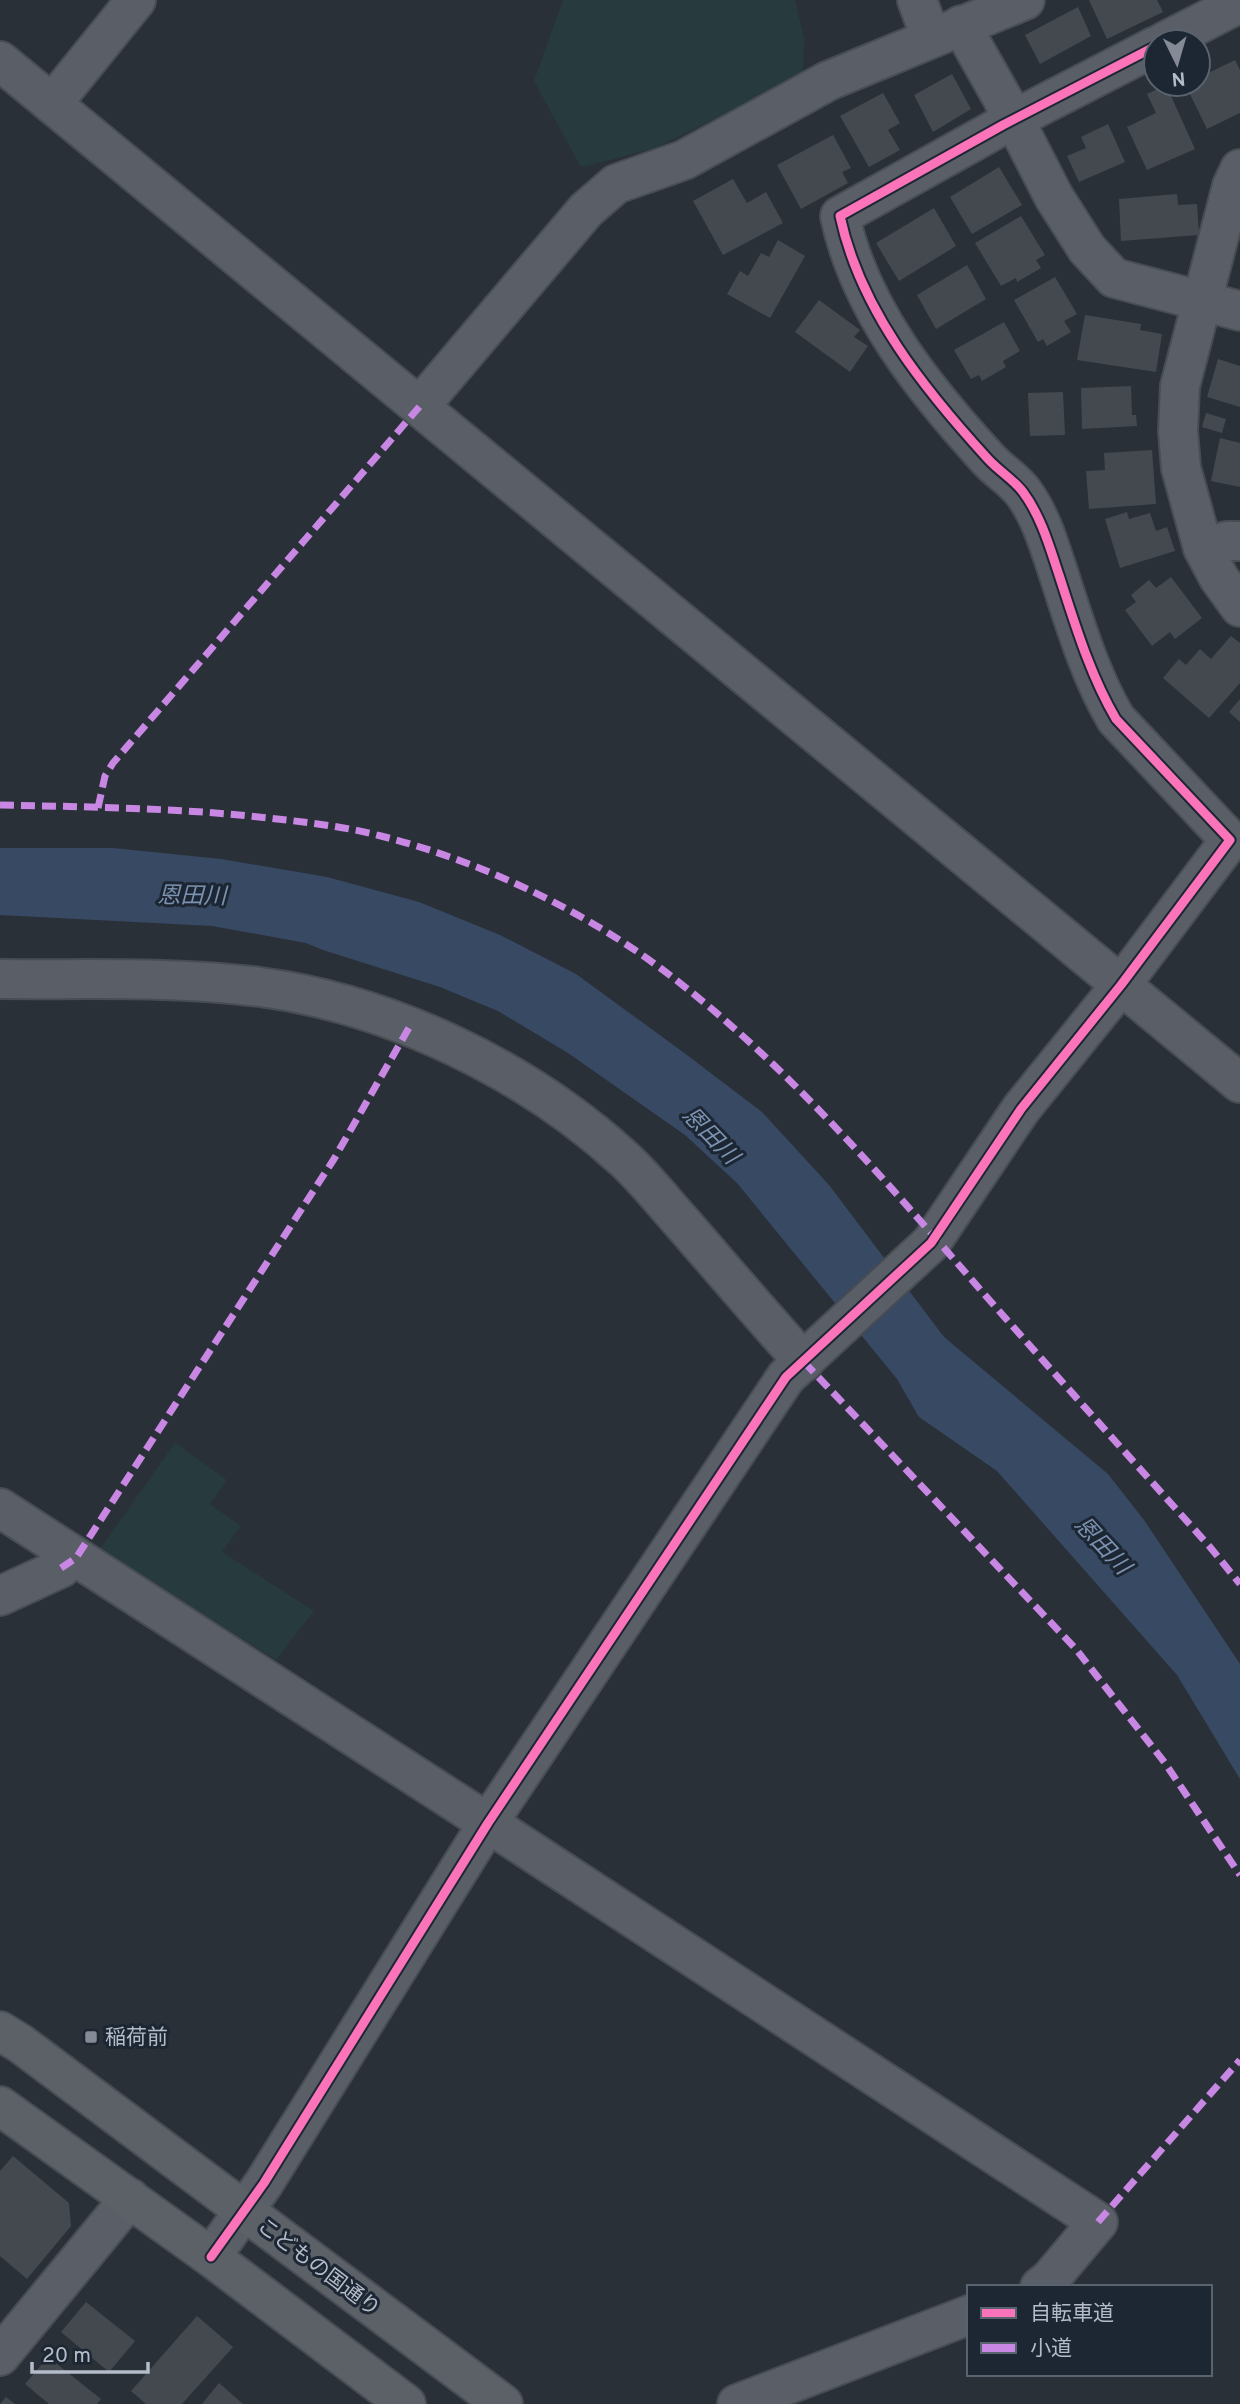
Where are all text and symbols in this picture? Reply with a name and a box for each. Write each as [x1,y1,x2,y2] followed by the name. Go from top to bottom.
[1142,28,1212,98] north arrow
[1170,65,1186,90] text: N
[157,882,230,913] water label: 恩田川
[675,1102,746,1174] water label: 恩田川
[1067,1512,1137,1584] water label: 恩田川
[105,2025,168,2052] place label: 稲荷前
[83,2029,99,2045] marker: 稲荷前
[251,2213,385,2323] street label: こどもの国通り
[967,2285,1212,2376] legend
[1030,2301,1114,2328] text: 自転車道
[32,2330,147,2374] scale bar
[1030,2336,1072,2363] text: 小道
[42,2343,91,2370] text: 20 m

